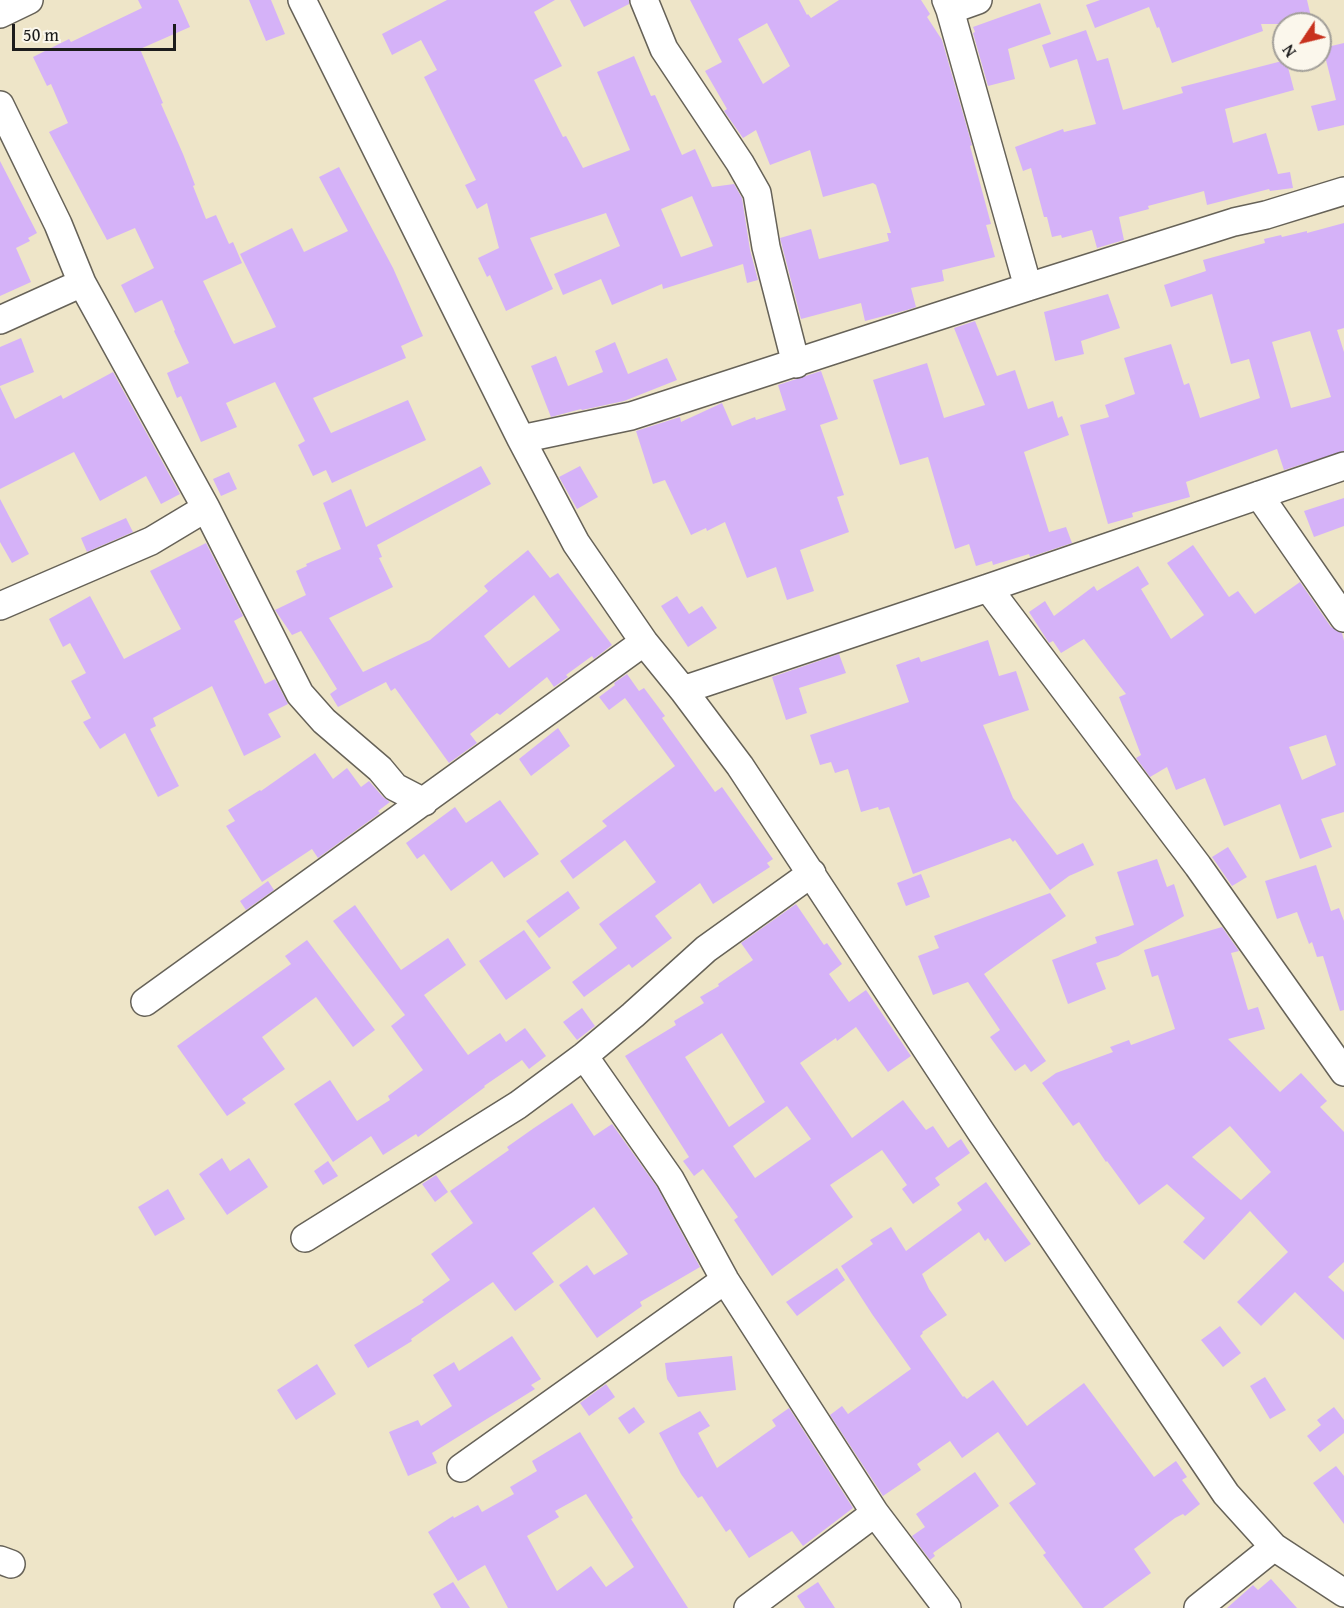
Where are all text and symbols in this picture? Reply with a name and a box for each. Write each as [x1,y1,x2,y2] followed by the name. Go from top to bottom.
[15,12,178,50] scale bar
[1272,12,1332,72] north arrow
[23,21,59,48] text: 50 m
[1276,40,1302,62] text: N

